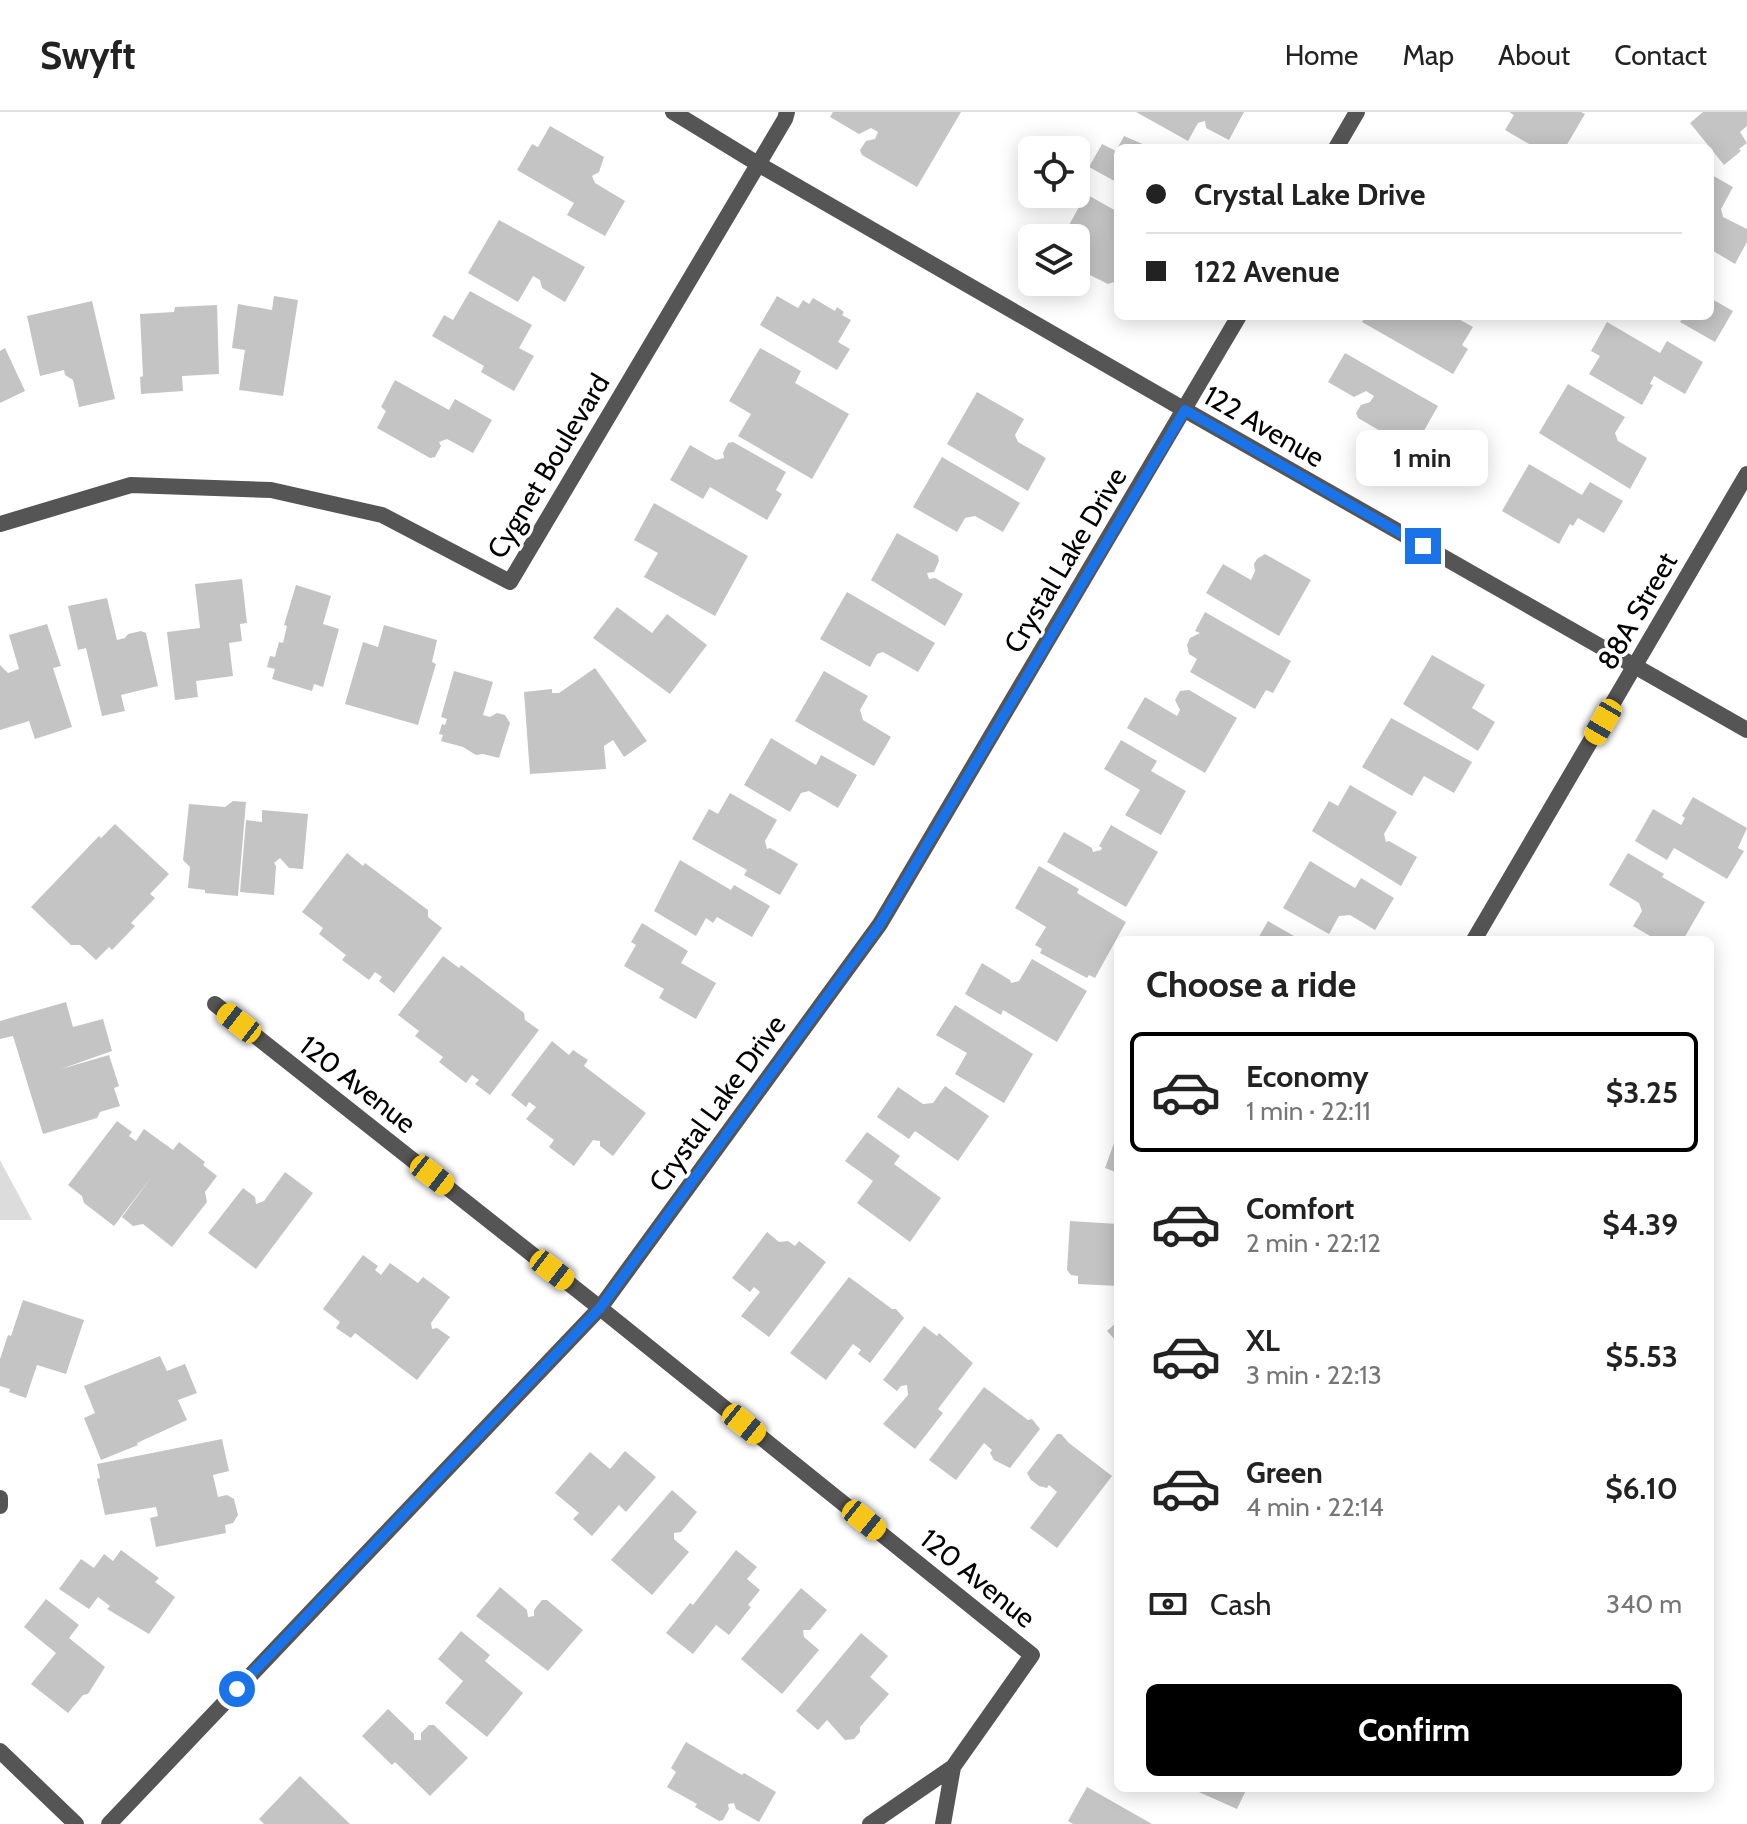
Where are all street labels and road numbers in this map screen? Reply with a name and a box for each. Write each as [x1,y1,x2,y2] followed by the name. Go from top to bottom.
[480,368,616,564] street label: Cygnet Boulevard
[1198,378,1330,474] street label: 122 Avenue
[996,461,1134,659] street label: Crystal Lake Drive
[1590,546,1684,676] street label: 88A Street
[641,1008,793,1198] street label: Crystal Lake Drive
[293,1028,423,1140] street label: 120 Avenue
[914,1521,1042,1635] street label: 120 Avenue

